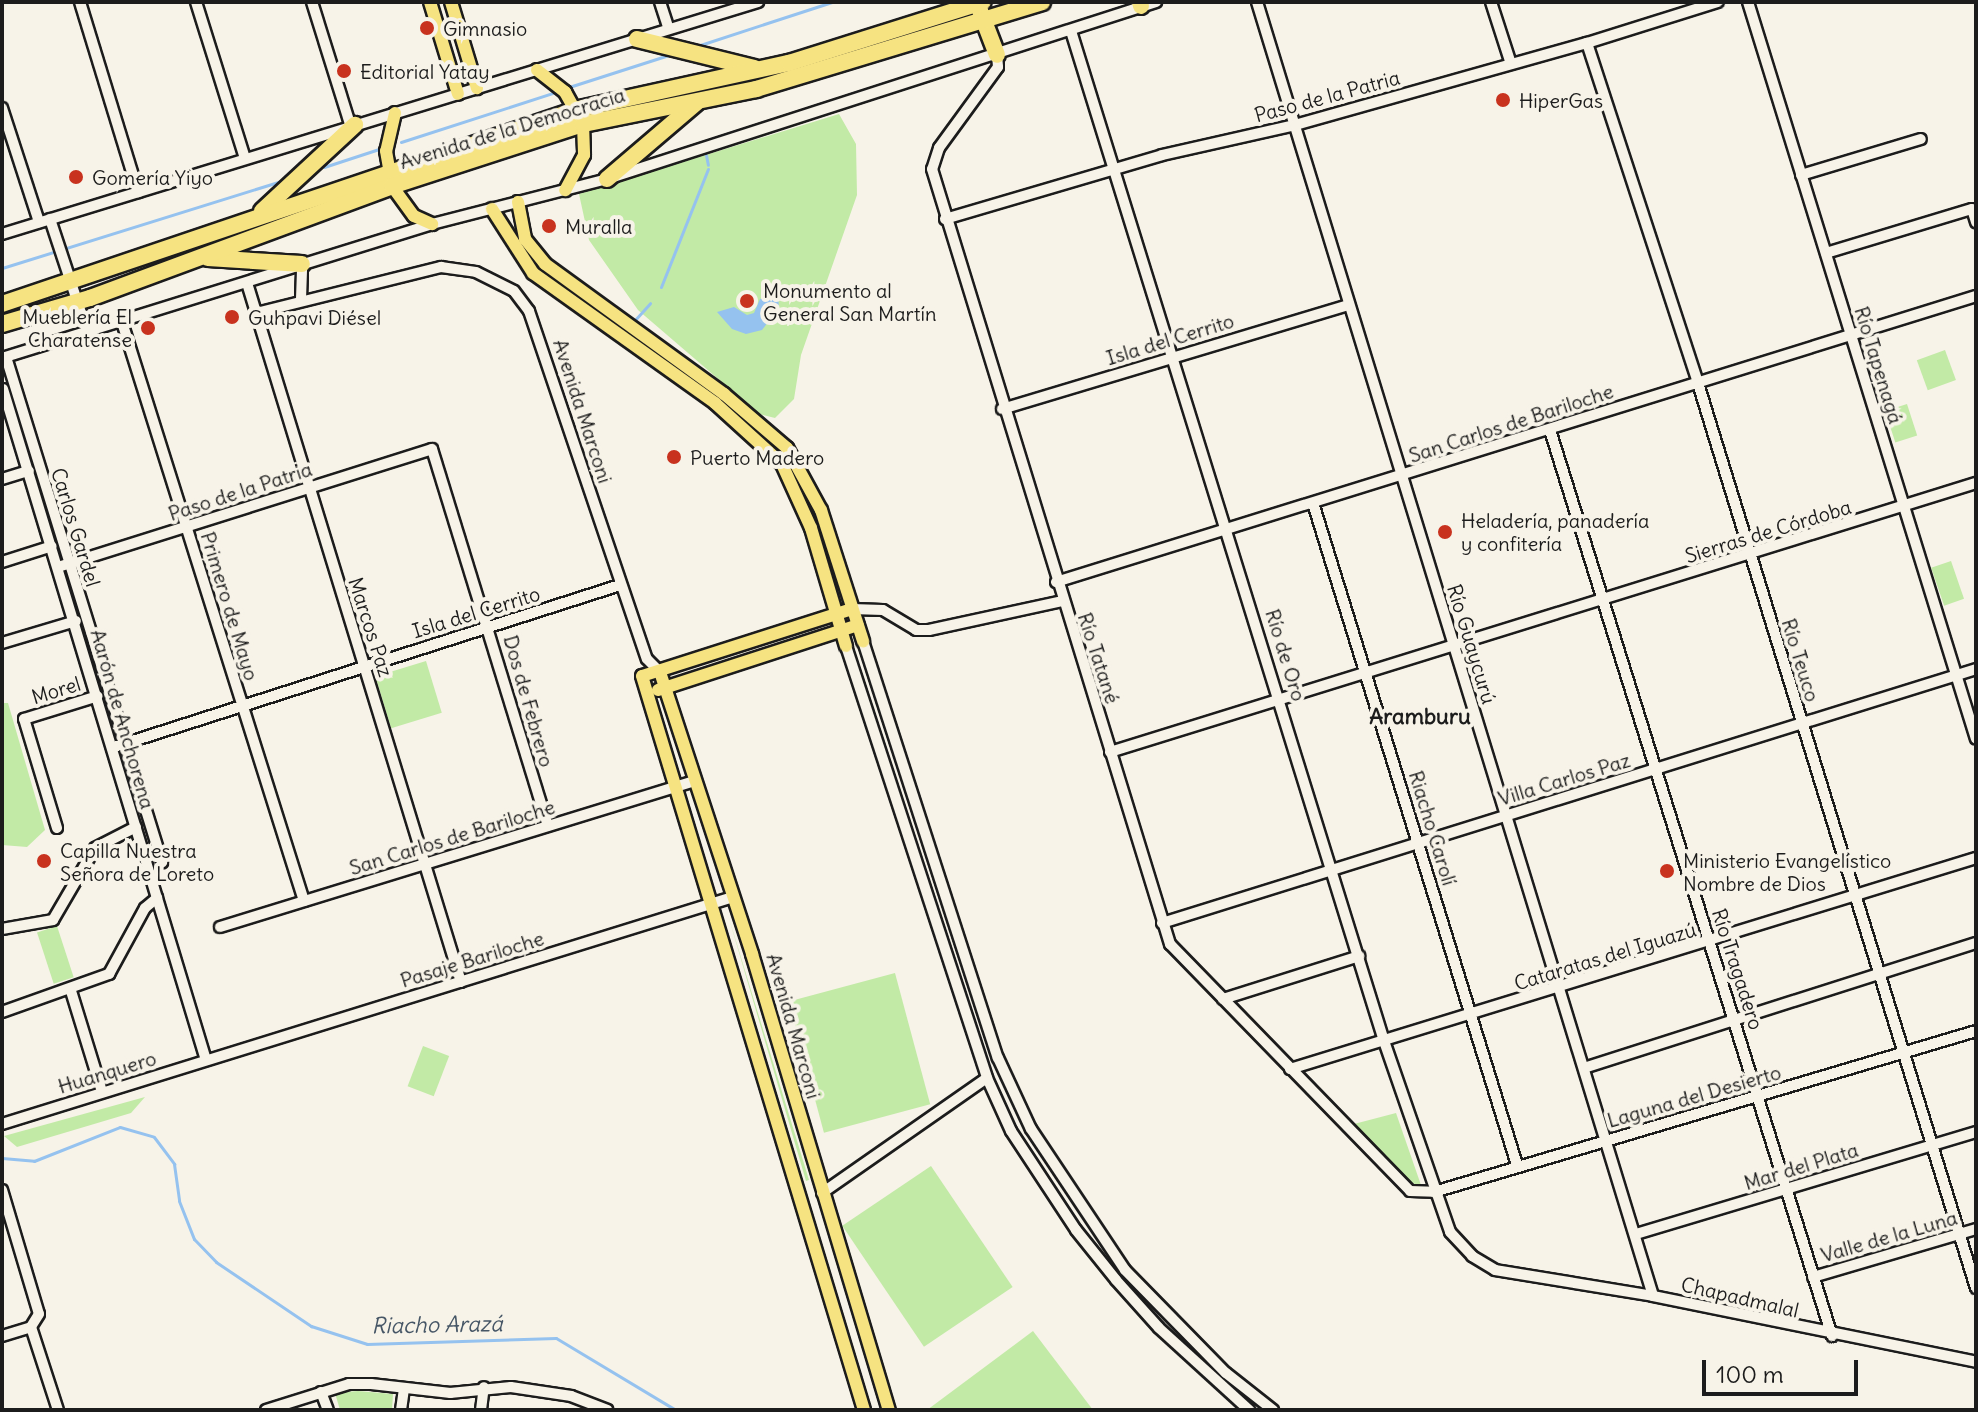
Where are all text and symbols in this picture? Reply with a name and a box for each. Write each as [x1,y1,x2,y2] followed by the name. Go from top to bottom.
[443,16,527,40] place label: Gimnasio
[418,19,436,37] marker: Gimnasio
[360,59,490,83] place label: Editorial Yatay
[335,62,353,80] marker: Editorial Yatay
[1252,65,1402,127] street label: Paso de la Patria
[396,82,628,174] street label: Avenida de la Democracia
[1519,88,1603,112] place label: HiperGas
[1494,91,1512,109] marker: HiperGas
[92,165,213,189] place label: Gomería Yiyo
[67,168,85,186] marker: Gomería Yiyo
[565,214,633,238] place label: Muralla
[540,217,558,235] marker: Muralla
[763,278,937,325] place label: Monumento al General San Martín
[738,292,756,310] marker: Monumento al General San Martín
[1850,303,1908,427] street label: Río Tapenagá
[22,304,132,351] place label: Mueblería El Charatense
[248,305,381,329] place label: Guhpavi Diésel
[223,308,241,326] marker: Guhpavi Diésel
[1103,308,1237,370] street label: Isla del Cerrito
[139,319,157,337] marker: Mueblería El Charatense
[548,336,618,486] street label: Avenida Marconi
[1406,379,1616,467] street label: San Carlos de Bariloche
[690,445,824,469] place label: Puerto Madero
[665,448,683,466] marker: Puerto Madero
[165,456,315,526] street label: Paso de la Patria
[47,465,105,589] street label: Carlos Gardel
[1682,494,1854,568] street label: Sierras de Córdoba
[1461,508,1650,555] place label: Heladería, panadería y confitería
[1436,523,1454,541] marker: Heladería, panadería y confitería
[196,529,264,683] street label: Primero de Mayo
[344,574,398,680] street label: Marcos Paz
[409,581,543,643] street label: Isla del Cerrito
[1442,581,1502,707] street label: Río Guaycurú
[1261,606,1311,704] street label: Río de Oro
[1073,609,1125,707] street label: Río Tatané
[1777,615,1825,705] street label: Río Teuco
[86,626,160,812] street label: Aarón de Anchorena
[499,632,559,770] street label: Dos de Febrero
[29,671,83,709] street label: Morel
[1369,704,1471,730] district label: Aramburu
[1495,748,1633,810] street label: Villa Carlos Paz
[1404,768,1462,888] street label: Riacho Carolí
[346,794,558,880] street label: San Carlos de Bariloche
[60,838,214,885] place label: Capilla Nuestra Señora de Loreto
[1683,848,1891,895] place label: Ministerio Evangelístico Nombre de Dios
[35,852,53,870] marker: Capilla Nuestra Señora de Loreto
[1658,862,1676,880] marker: Ministerio Evangelístico Nombre de Dios
[1707,905,1769,1033] street label: Río Tragadero
[1511,917,1699,995] street label: Cataratas del Iguazú
[397,926,547,992] street label: Pasaje Bariloche
[762,951,826,1101] street label: Avenida Marconi
[55,1046,159,1098] street label: Huanquero
[1604,1060,1784,1132] street label: Laguna del Desierto
[1741,1137,1861,1195] street label: Mar del Plata
[1818,1205,1960,1267] street label: Valle de la Luna
[1679,1272,1801,1322] street label: Chapadmalal
[371,1311,503,1339] water label: Riacho Arazá
[1706,1344,1862,1394] scale bar
[1716,1359,1784,1389] text: 100 m

